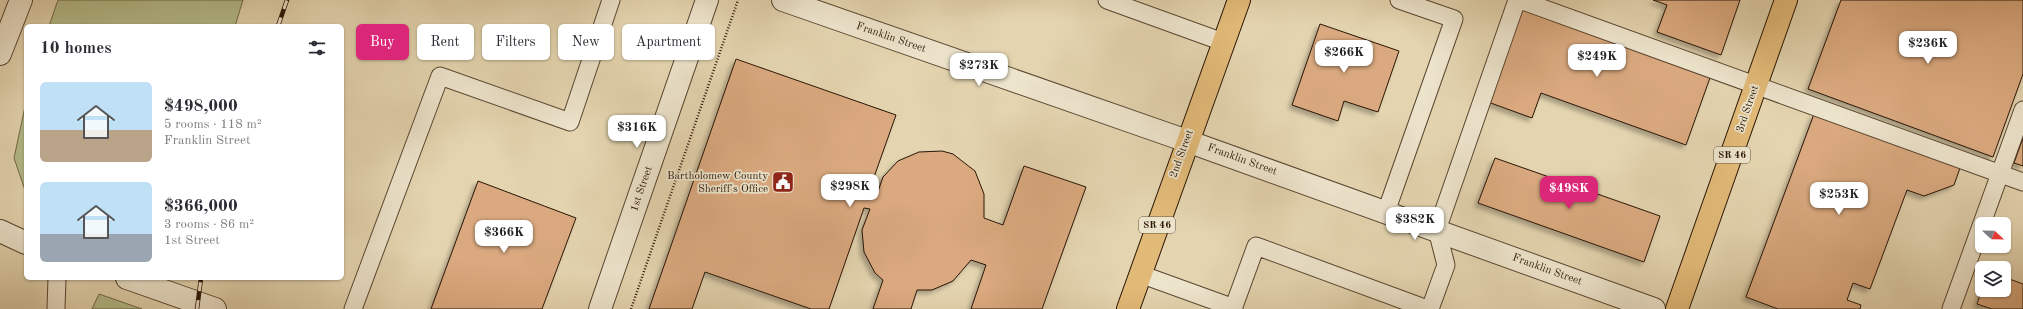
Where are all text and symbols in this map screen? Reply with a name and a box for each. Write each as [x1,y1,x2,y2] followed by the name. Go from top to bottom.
[855,21,928,55] street label: Franklin Street
[356,24,409,60] chip: Buy
[417,24,474,60] chip: Rent
[482,24,550,60] chip: Filters
[558,24,614,60] chip: New
[622,24,715,60] chip: Apartment
[1900,31,1956,65] pin: $236K
[306,37,328,59] icon: filters
[1908,37,1948,50] text: $236K
[40,40,112,57] text: 10 homes
[1316,40,1372,74] pin: $266K
[1569,44,1625,78] pin: $249K
[1324,46,1364,59] text: $266K
[1577,50,1617,63] text: $249K
[951,53,1007,87] pin: $273K
[959,59,999,72] text: $273K
[1735,84,1761,134] street label: 3rd Street
[72,98,120,146] icon: home
[164,98,238,115] text: $498,000
[609,115,665,149] pin: $316K
[164,118,262,131] text: 5 rooms · 118 m²
[617,121,657,134] text: $316K
[1168,128,1196,180] street label: 2nd Street
[164,134,250,147] text: Franklin Street
[1206,142,1278,178] street label: Franklin Street
[1714,147,1750,163] road number: SR 46
[629,165,655,213] street label: 1st Street
[770,169,796,195] public building icon: Bartholomew County Sheriff's Office
[667,171,768,195] place label: Bartholomew County Sheriff's Office
[822,174,878,208] pin: $298K
[1541,176,1597,210] pin: $498K
[830,180,870,193] text: $298K
[1549,182,1589,195] text: $498K
[1811,182,1867,216] pin: $253K
[1819,188,1859,201] text: $253K
[72,198,120,246] icon: home
[164,198,238,215] text: $366,000
[1387,207,1443,241] pin: $382K
[1395,213,1435,226] text: $382K
[1139,217,1175,233] road number: SR 46
[1975,217,2011,253] north arrow
[1975,217,2011,297] map controls
[164,218,254,231] text: 3 rooms · 86 m²
[476,220,532,254] pin: $366K
[484,226,524,239] text: $366K
[164,234,220,247] text: 1st Street
[1511,252,1583,288] street label: Franklin Street
[1975,261,2011,297] button: layers

